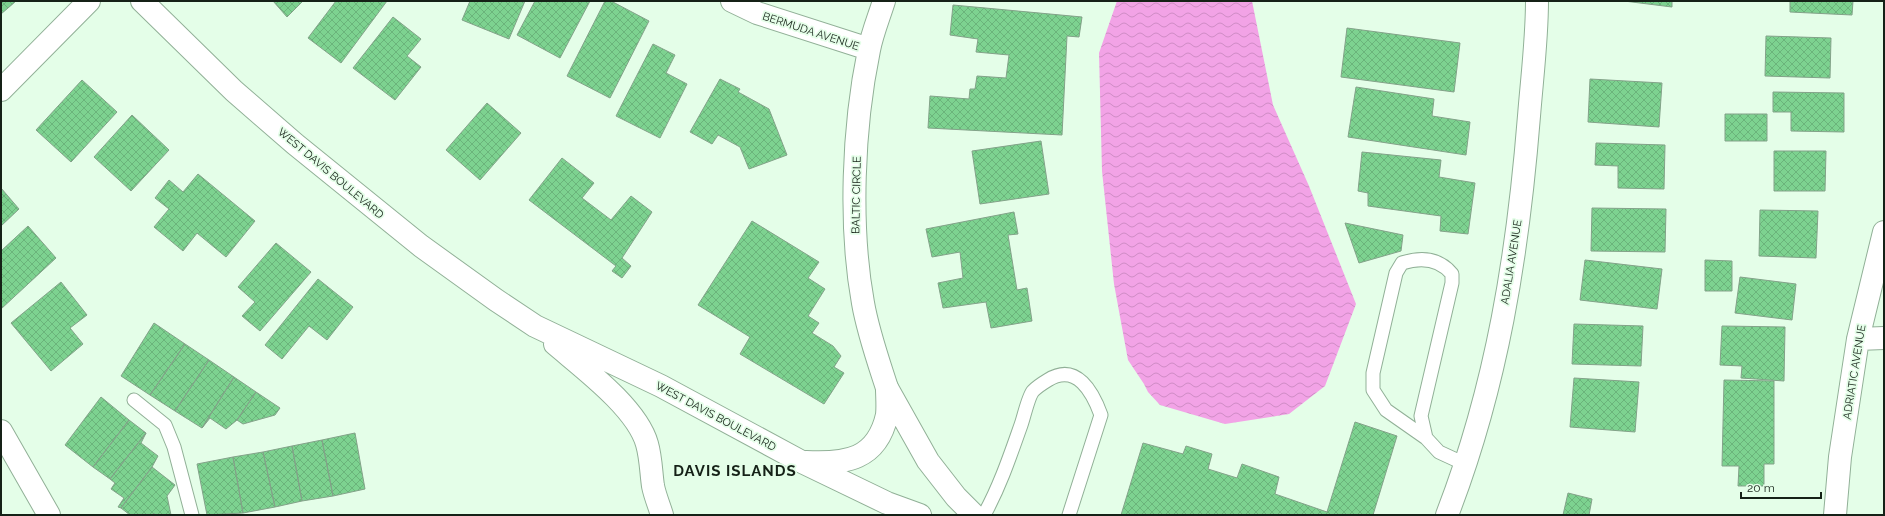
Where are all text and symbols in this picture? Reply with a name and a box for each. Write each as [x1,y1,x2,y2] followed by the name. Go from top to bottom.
[761,10,861,53] street label: BERMUDA AVENUE
[275,125,386,222] street label: WEST DAVIS BOULEVARD
[849,156,864,234] street label: BALTIC CIRCLE
[1498,218,1525,305] street label: ADALIA AVENUE
[1841,323,1868,420] street label: ADRIATIC AVENUE
[653,379,778,454] street label: WEST DAVIS BOULEVARD
[673,462,797,480] district label: DAVIS ISLANDS
[1741,474,1821,500] scale bar
[1747,481,1775,495] text: 20 m

